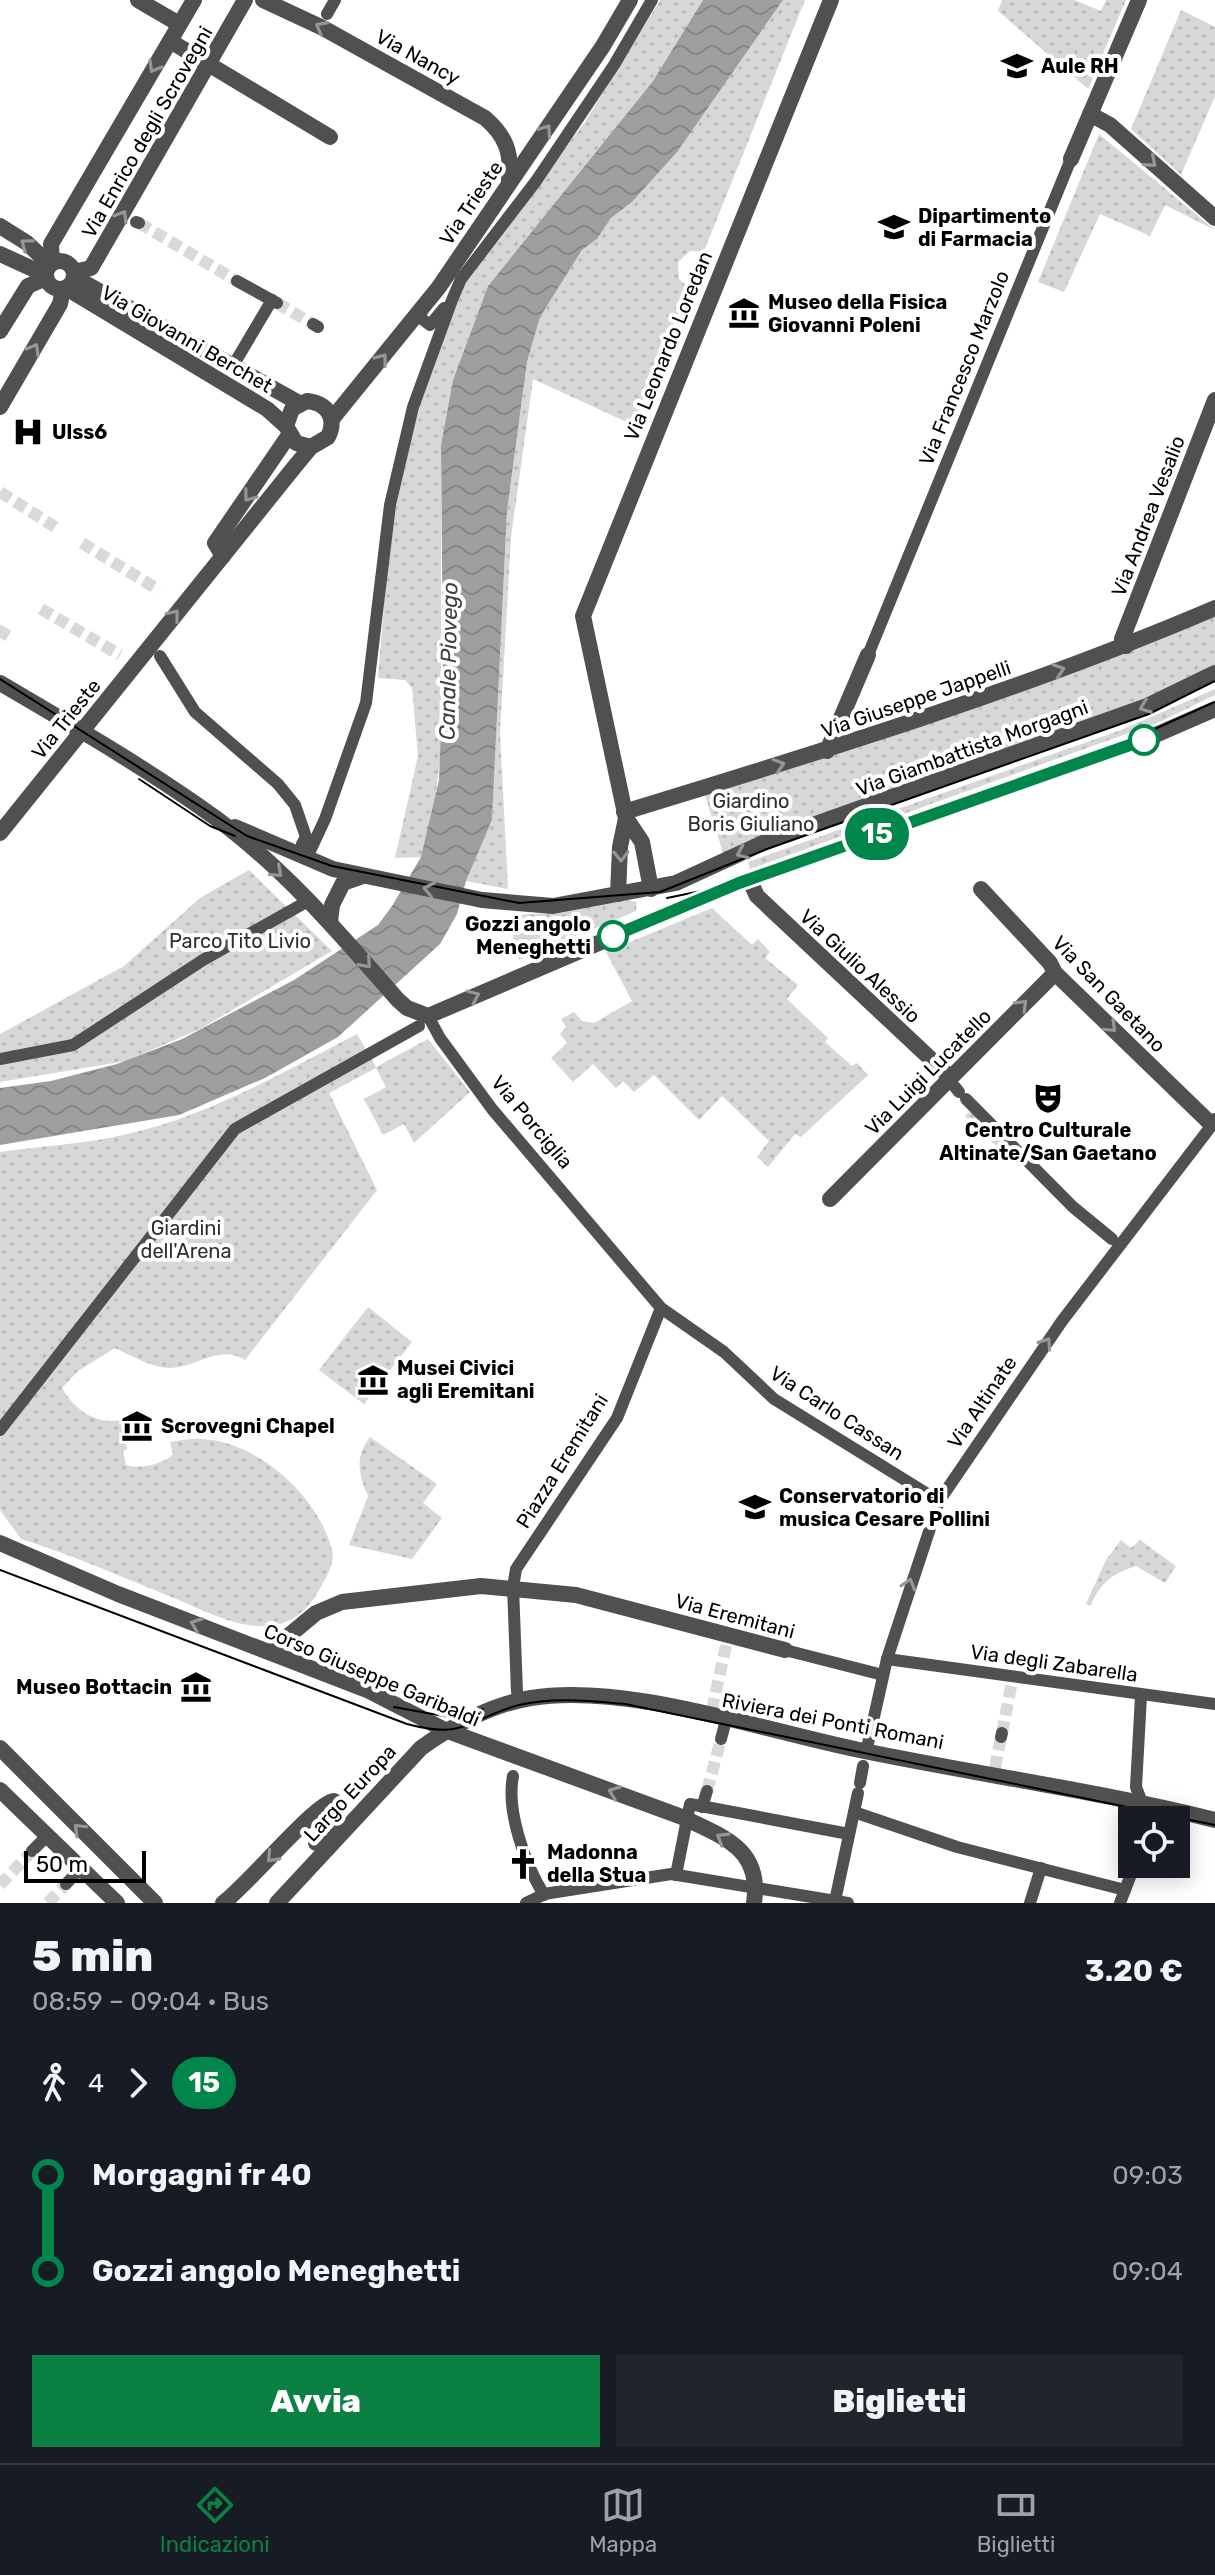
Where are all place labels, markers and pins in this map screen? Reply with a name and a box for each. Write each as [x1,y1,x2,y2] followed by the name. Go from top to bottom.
[1000,49,1034,83] school or university icon: Aule RH
[1041,54,1119,78] place label: Aule RH
[918,204,1051,251] place label: Dipartimento di Farmacia
[877,210,911,244] school or university icon: Dipartimento di Farmacia
[768,290,947,337] place label: Museo della Fisica Giovanni Poleni
[727,296,761,330] museum icon: Museo della Fisica Giovanni Poleni
[11,415,45,449] hospital icon: Ulss6
[52,420,107,444] place label: Ulss6
[1129,725,1159,755] unlabelled marker
[465,912,591,959] place label: Gozzi angolo Meneghetti
[598,921,628,951] marker: Gozzi angolo Meneghetti
[1031,1081,1065,1115] theatre icon: Centro Culturale Altinate/San Gaetano
[939,1118,1157,1165] place label: Centro Culturale Altinate/San Gaetano
[397,1356,535,1403] place label: Musei Civici agli Eremitani
[356,1363,390,1397] museum icon: Musei Civici agli Eremitani
[120,1409,154,1443] museum icon: Scrovegni Chapel
[161,1414,335,1438] place label: Scrovegni Chapel
[779,1484,990,1531] place label: Conservatorio di musica Cesare Pollini
[738,1490,772,1524] school or university icon: Conservatorio di musica Cesare Pollini
[179,1670,213,1704] museum icon: Museo Bottacin
[16,1675,172,1699] place label: Museo Bottacin
[547,1840,646,1887] place label: Madonna della Stua
[506,1847,540,1881] church icon: Madonna della Stua

